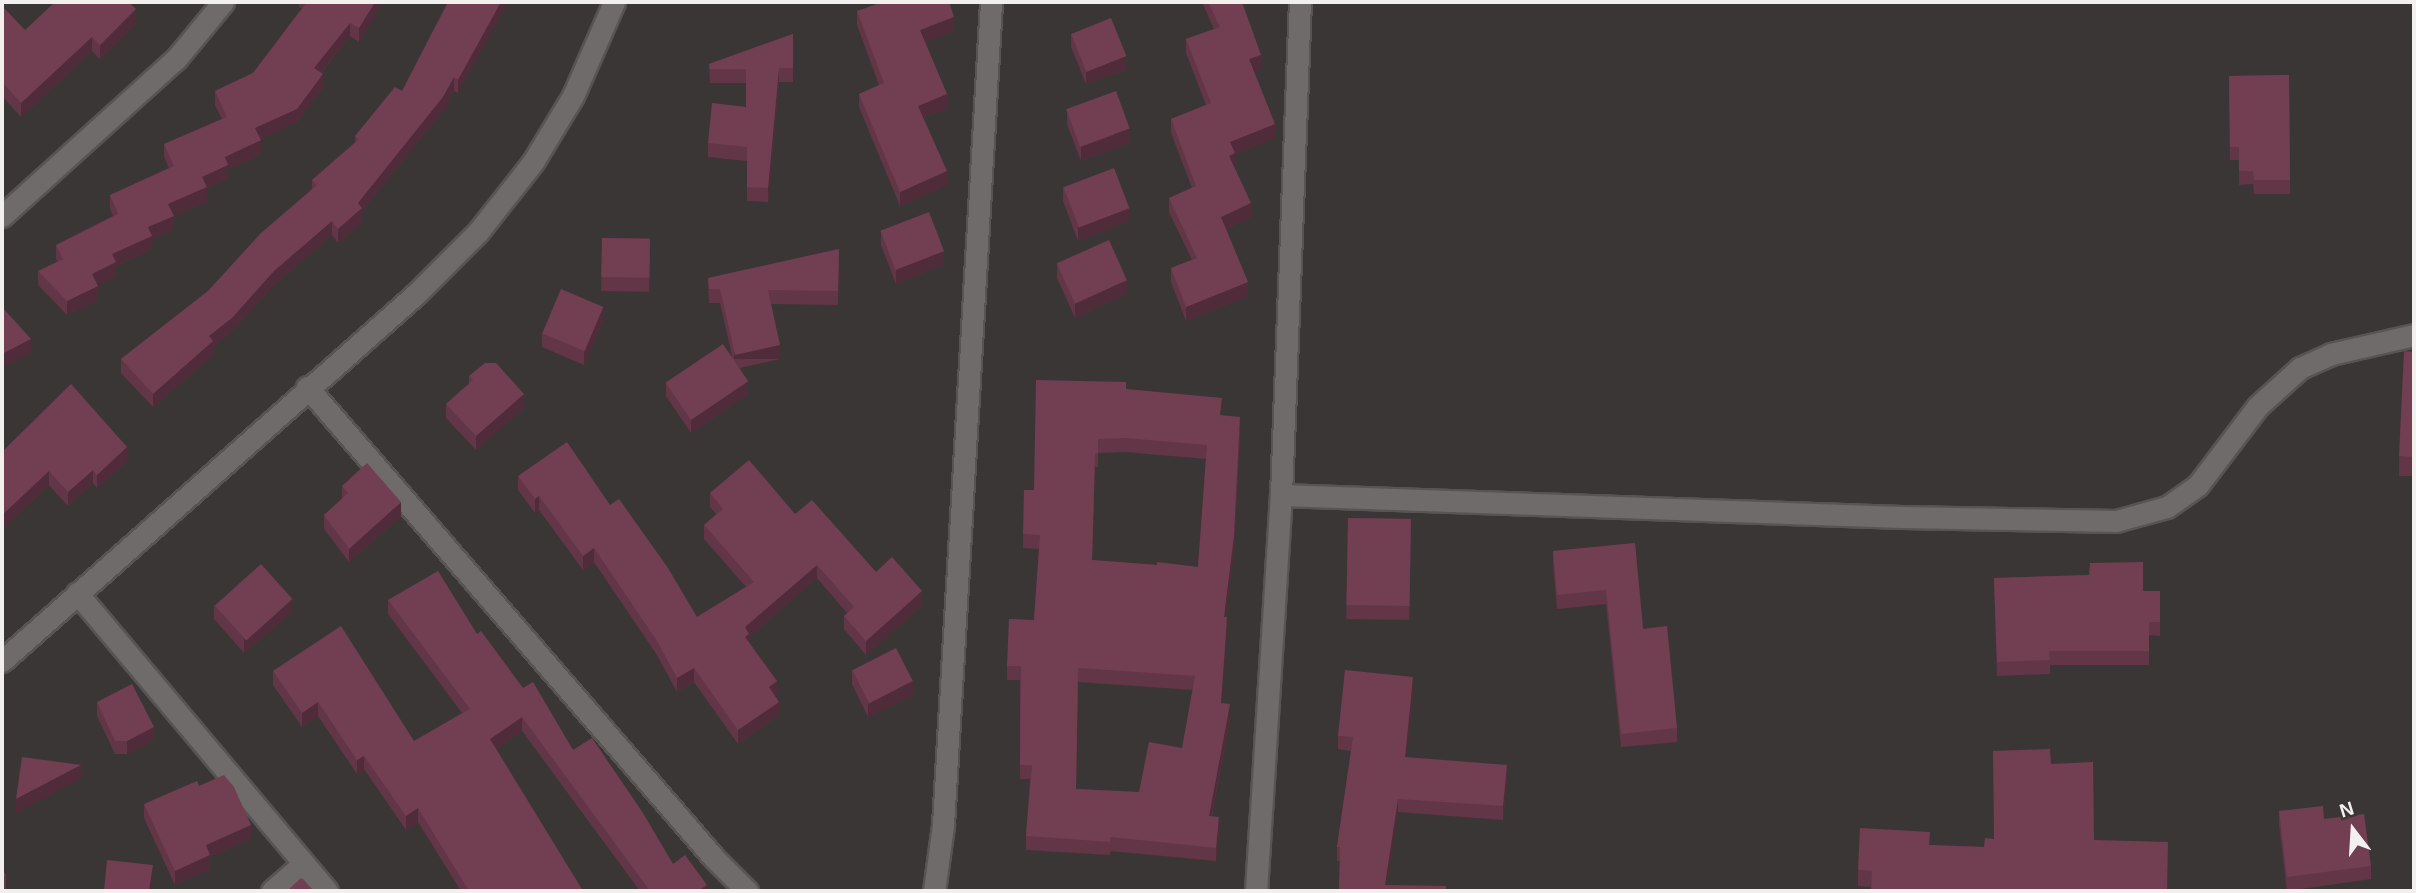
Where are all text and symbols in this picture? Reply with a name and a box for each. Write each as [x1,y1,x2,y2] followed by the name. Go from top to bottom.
[2318,795,2388,865] north arrow
[2337,797,2356,821] text: N

